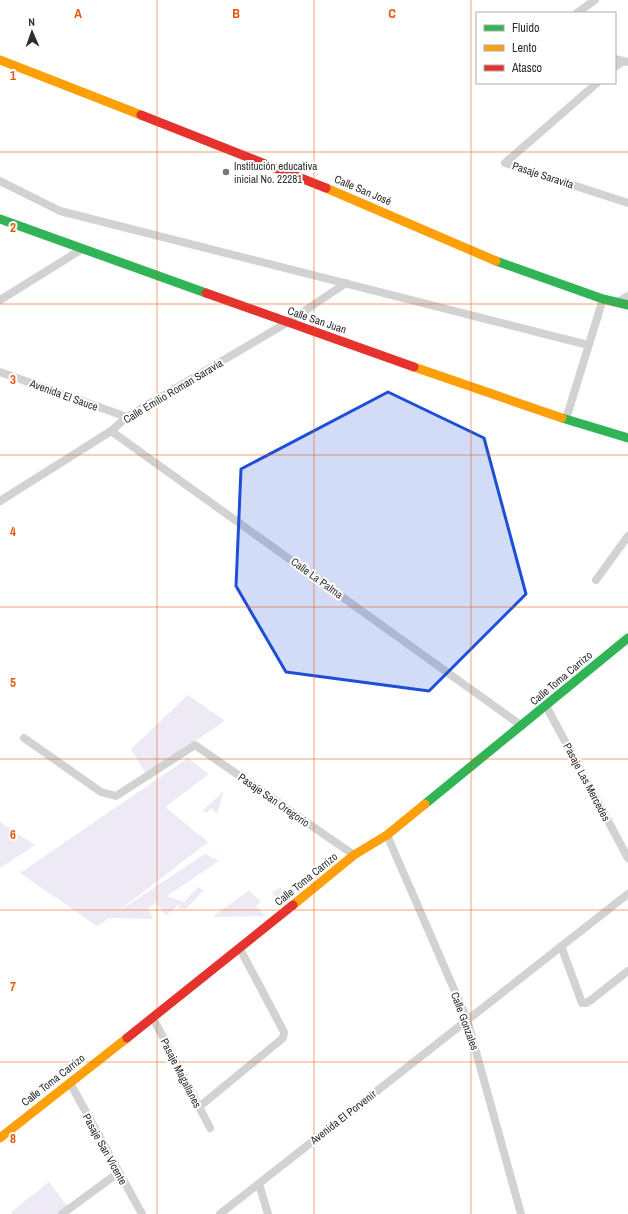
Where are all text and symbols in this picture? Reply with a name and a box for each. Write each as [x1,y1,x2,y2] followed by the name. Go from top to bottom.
[74,5,82,22] text: A
[232,5,240,22] text: B
[388,5,396,22] text: C
[12,12,52,52] north arrow
[476,12,616,84] legend
[28,15,35,29] text: N
[512,20,539,36] text: Fluido
[512,40,537,56] text: Lento
[511,60,542,76] text: Atasco
[10,67,16,84] text: 1
[234,159,317,186] place label: Institución educativa inicial No. 22281
[511,159,575,191] street label: Pasaje Saravita
[221,167,231,177] marker: Institución educativa inicial No. 22281
[332,172,394,208] street label: Calle San José
[10,219,16,236] text: 2
[286,303,348,337] street label: Calle San Juan
[121,356,225,426] street label: Calle Emilio Roman Saravia
[10,371,16,388] text: 3
[27,376,100,414] street label: Avenida El Sauce
[10,523,16,540] text: 4
[288,554,346,602] street label: Calle La Palma
[527,648,595,708] street label: Calle Toma Carrizo
[10,674,16,691] text: 5
[560,740,614,824] street label: Pasaje Las Mercedes
[235,770,313,830] street label: Pasaje San Oregorio
[10,826,16,843] text: 6
[272,849,340,909] street label: Calle Toma Carrizo
[10,978,16,995] text: 7
[448,990,482,1053] street label: Calle Gonzales
[157,1036,205,1111] street label: Pasaje Magallanes
[18,1051,88,1109] street label: Calle Toma Carrizo
[306,1087,379,1148] street label: Avenida El Porvenir
[80,1111,130,1187] street label: Pasaje San Vicente
[10,1130,16,1147] text: 8

